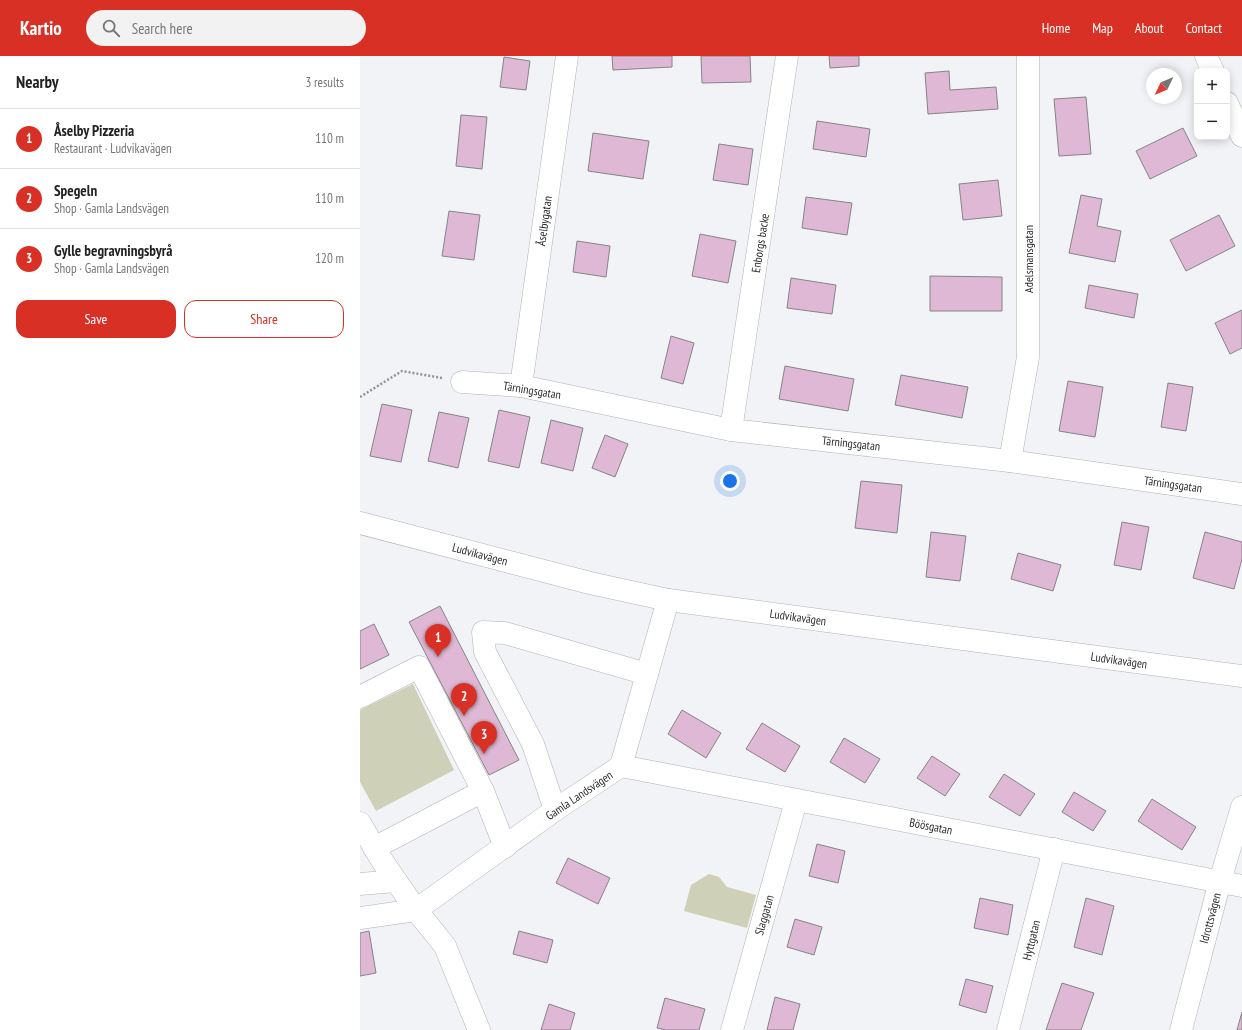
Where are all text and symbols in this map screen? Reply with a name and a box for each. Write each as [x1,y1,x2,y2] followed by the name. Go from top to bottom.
[86,10,366,46] search box
[20,16,62,40] text: Kartio
[100,17,122,39] icon: search
[132,19,193,38] text: Search here
[1042,19,1070,37] text: Home
[1092,19,1113,37] text: Map
[1135,19,1164,37] text: About
[1186,19,1222,37] text: Contact
[1146,68,1182,104] north arrow
[1194,68,1230,140] map controls
[1194,68,1230,104] button: +
[16,71,59,93] text: Nearby
[305,74,344,91] text: 3 results
[1194,104,1230,140] button: −
[54,121,134,140] text: Åselby Pizzeria
[26,130,32,147] text: 1
[315,130,344,147] text: 110 m
[54,140,172,157] text: Restaurant · Ludvikavägen
[54,181,97,200] text: Spegeln
[26,190,32,207] text: 2
[315,190,344,207] text: 110 m
[533,195,555,247] street label: Åselbygatan
[54,200,169,217] text: Shop · Gamla Landsvägen
[748,212,772,274] street label: Enborgs backe
[1021,225,1036,293] street label: Adelsmansgatan
[54,241,172,260] text: Gylle begravningsbyrå
[26,250,32,267] text: 3
[315,250,344,267] text: 120 m
[54,260,169,277] text: Shop · Gamla Landsvägen
[16,300,176,338] button: Save
[184,300,344,338] button: Share
[502,378,562,402] street label: Tärningsgatan
[821,432,881,454] street label: Tärningsgatan
[720,471,740,491] your location
[1143,472,1203,496] street label: Tärningsgatan
[451,539,509,569] street label: Ludvikavägen
[769,606,827,628] street label: Ludvikavägen
[425,624,451,657] pin: 1
[1090,649,1148,671] street label: Ludvikavägen
[451,683,477,716] pin: 2
[471,721,497,754] pin: 3
[543,767,615,823] street label: Gamla Landsvägen
[908,814,954,838] street label: Böösgatan
[1196,891,1224,945] street label: Idrottsvägen
[751,893,777,937] street label: Slaggatan
[1019,918,1043,962] street label: Hyttgatan

